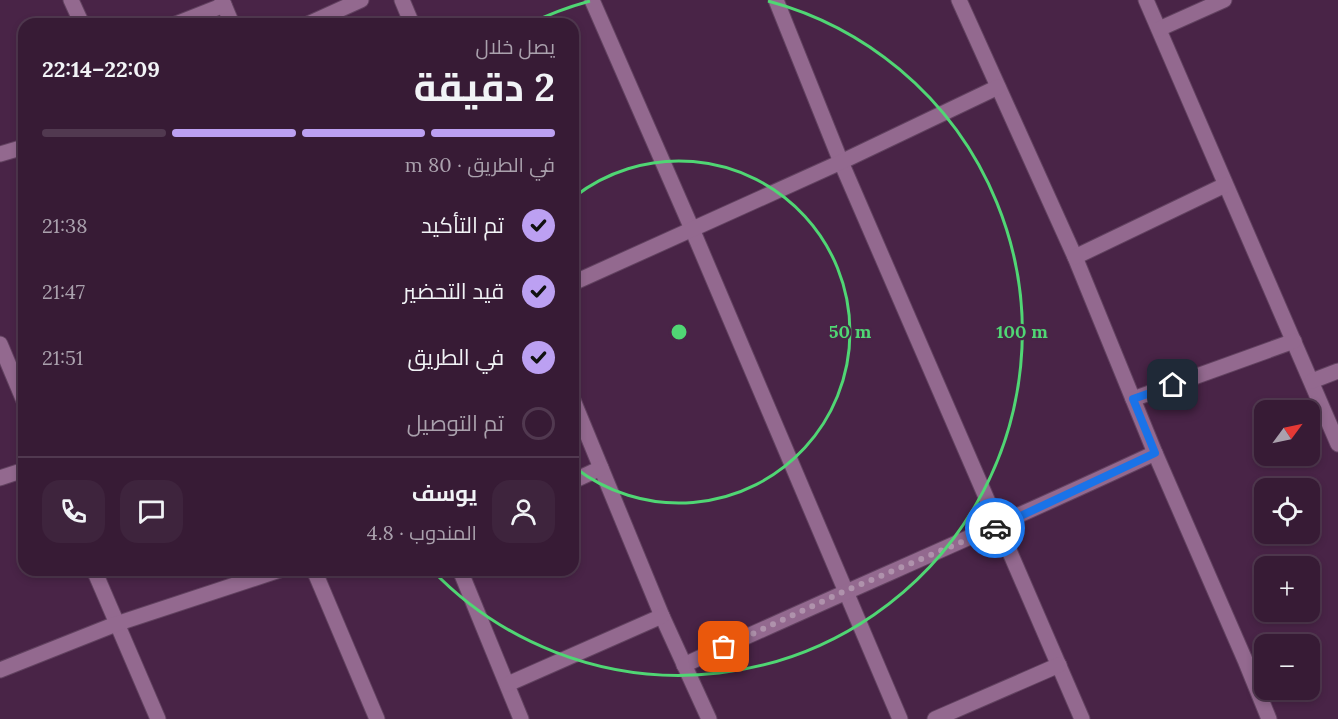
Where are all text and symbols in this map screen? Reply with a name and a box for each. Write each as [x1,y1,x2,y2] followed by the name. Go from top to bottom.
[476,34,555,59] text: يصل خلال
[42,55,160,83] text: 22:09–22:14
[414,62,555,112] text: 2 دقيقة
[405,152,555,177] text: في الطريق · 80 m
[522,209,555,242] icon: check
[421,211,504,239] text: تم التأكيد
[42,213,87,238] text: 21:38
[522,275,555,308] icon: check
[403,277,504,305] text: قيد التحضير
[42,279,85,304] text: 21:47
[829,320,872,343] text: 50 m
[996,320,1048,343] text: 100 m
[669,322,689,342] centre of rings
[522,341,555,374] icon: check
[407,343,504,371] text: في الطريق
[42,345,83,370] text: 21:51
[1147,359,1198,410] pin
[1156,368,1189,401] icon: home
[1254,400,1320,466] north arrow
[1254,400,1320,700] map controls
[407,409,504,437] text: تم التوصيل
[1254,478,1320,544] button: locate
[412,479,477,507] text: يوسف
[42,480,105,543] button: phone
[120,480,183,543] button: chat
[492,480,555,543] button: person
[965,498,1025,558] courier
[979,512,1012,545] icon: car
[367,520,477,545] text: المندوب · 4.8
[1254,556,1320,622] button: +
[698,621,749,672] pin
[707,630,740,663] icon: bag
[1254,634,1320,700] button: −

